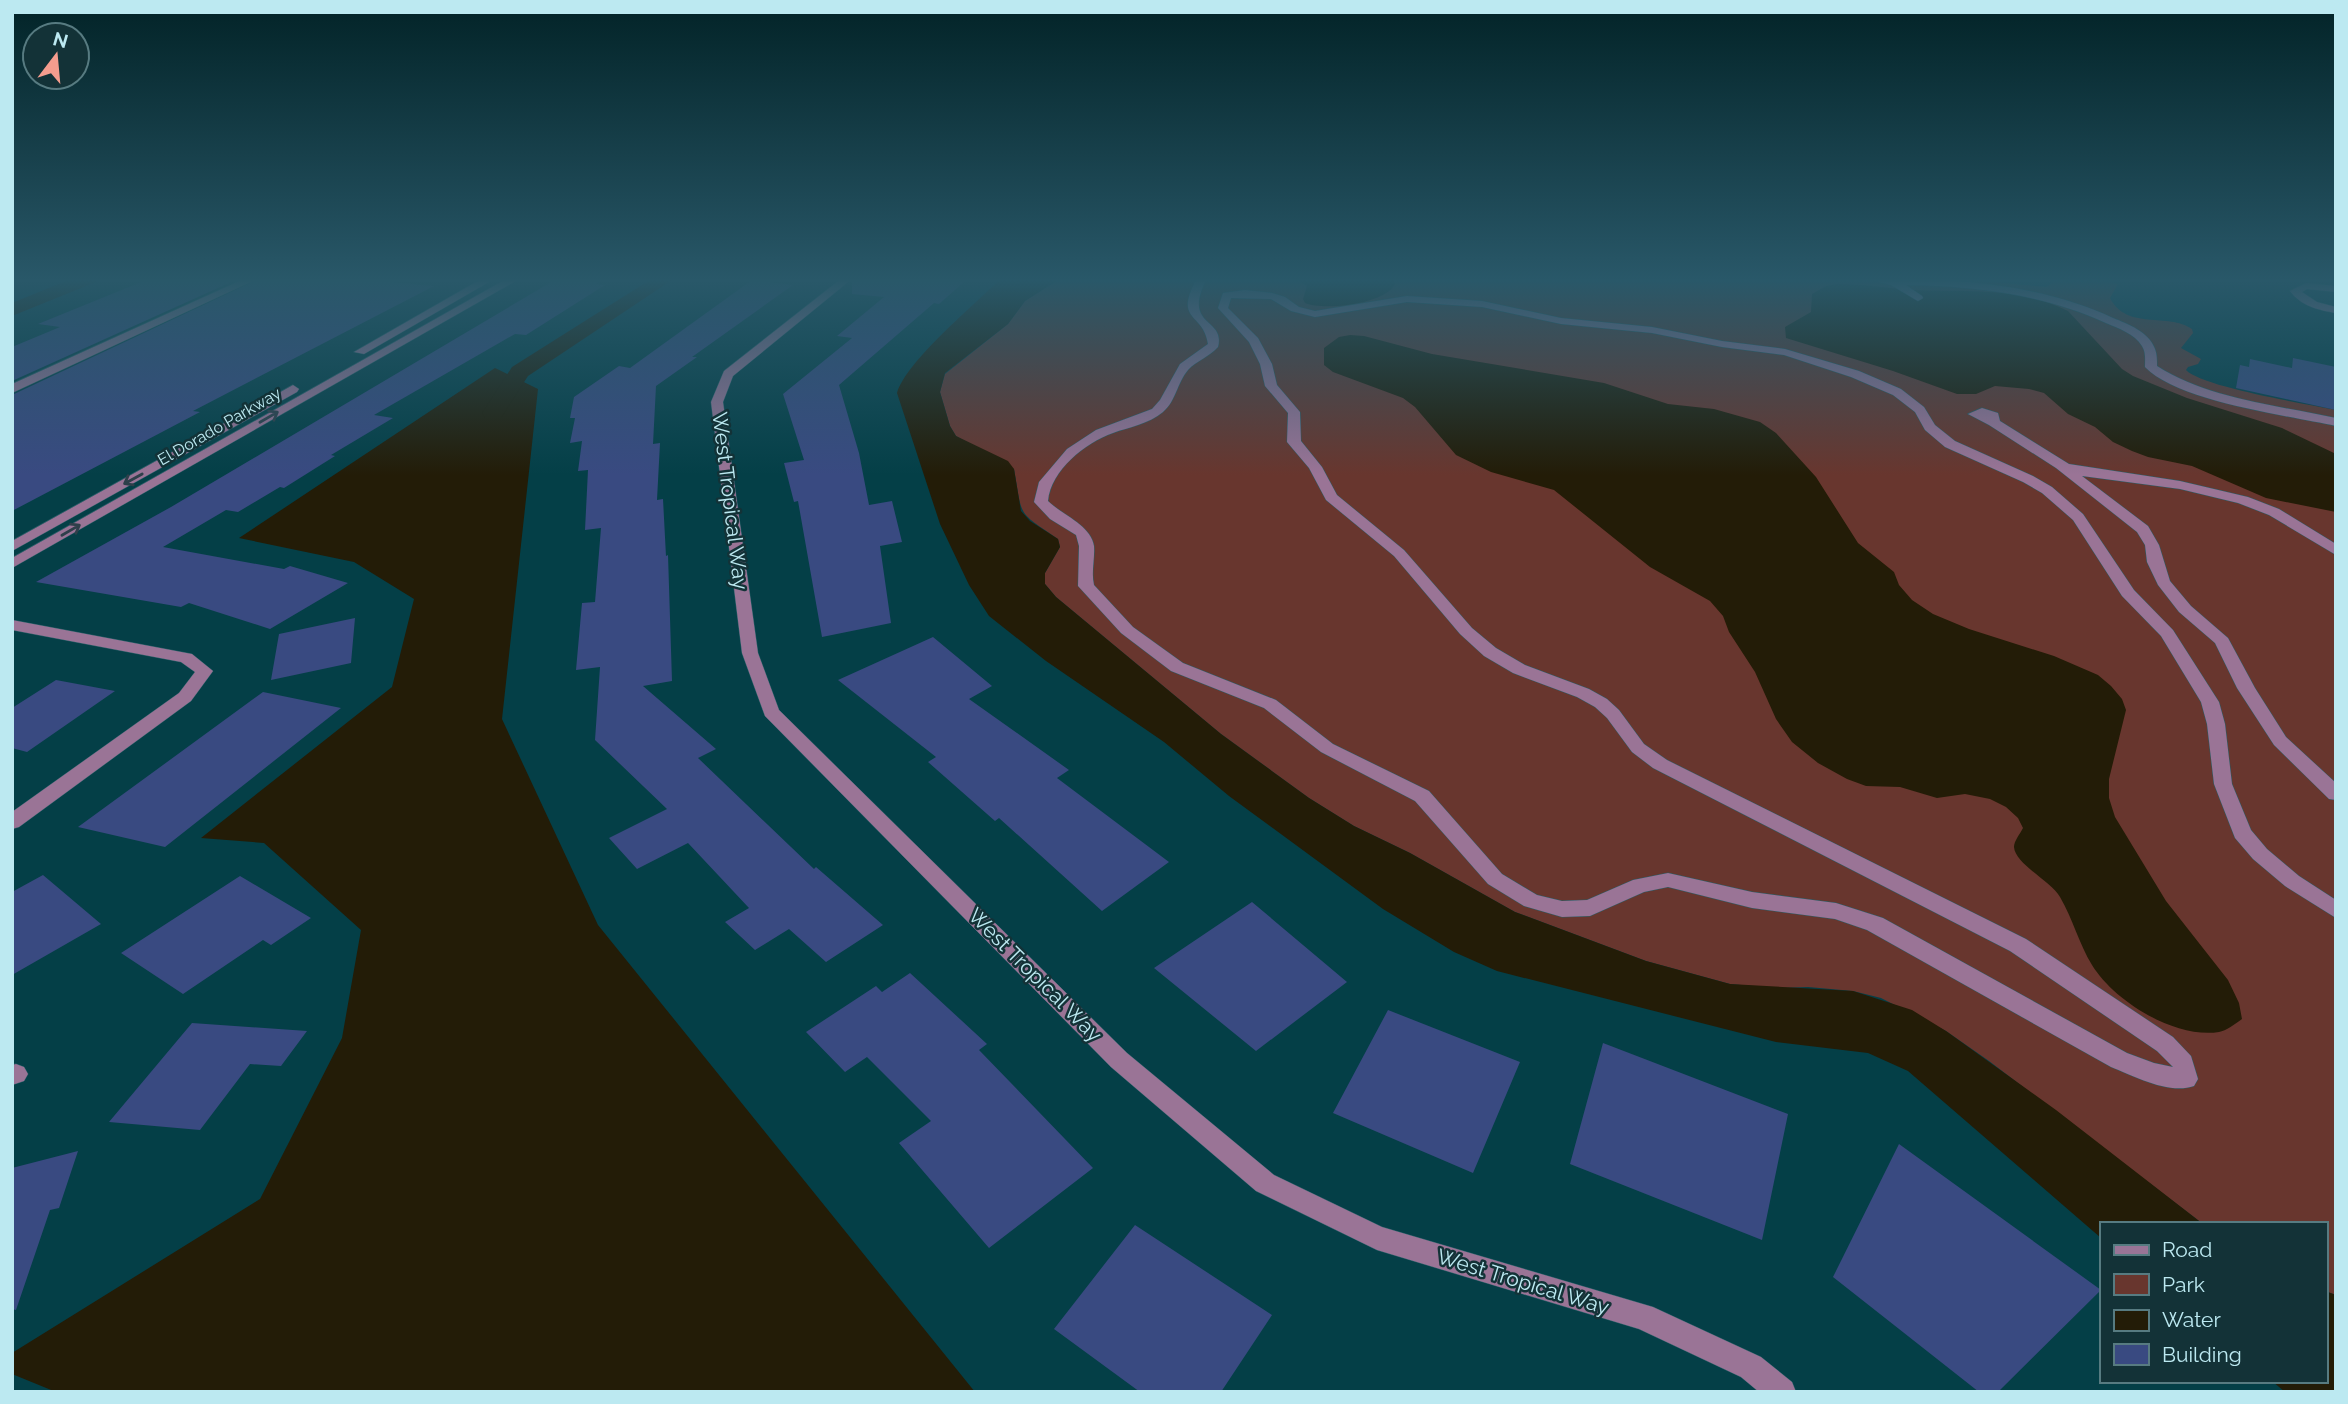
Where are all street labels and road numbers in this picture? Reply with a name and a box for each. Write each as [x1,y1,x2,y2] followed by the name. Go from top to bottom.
[154,383,285,469] street label: El Dorado Parkway
[707,411,754,591] street label: West Tropical Way
[963,903,1107,1047] street label: West Tropical Way
[1434,1243,1612,1320] street label: West Tropical Way

